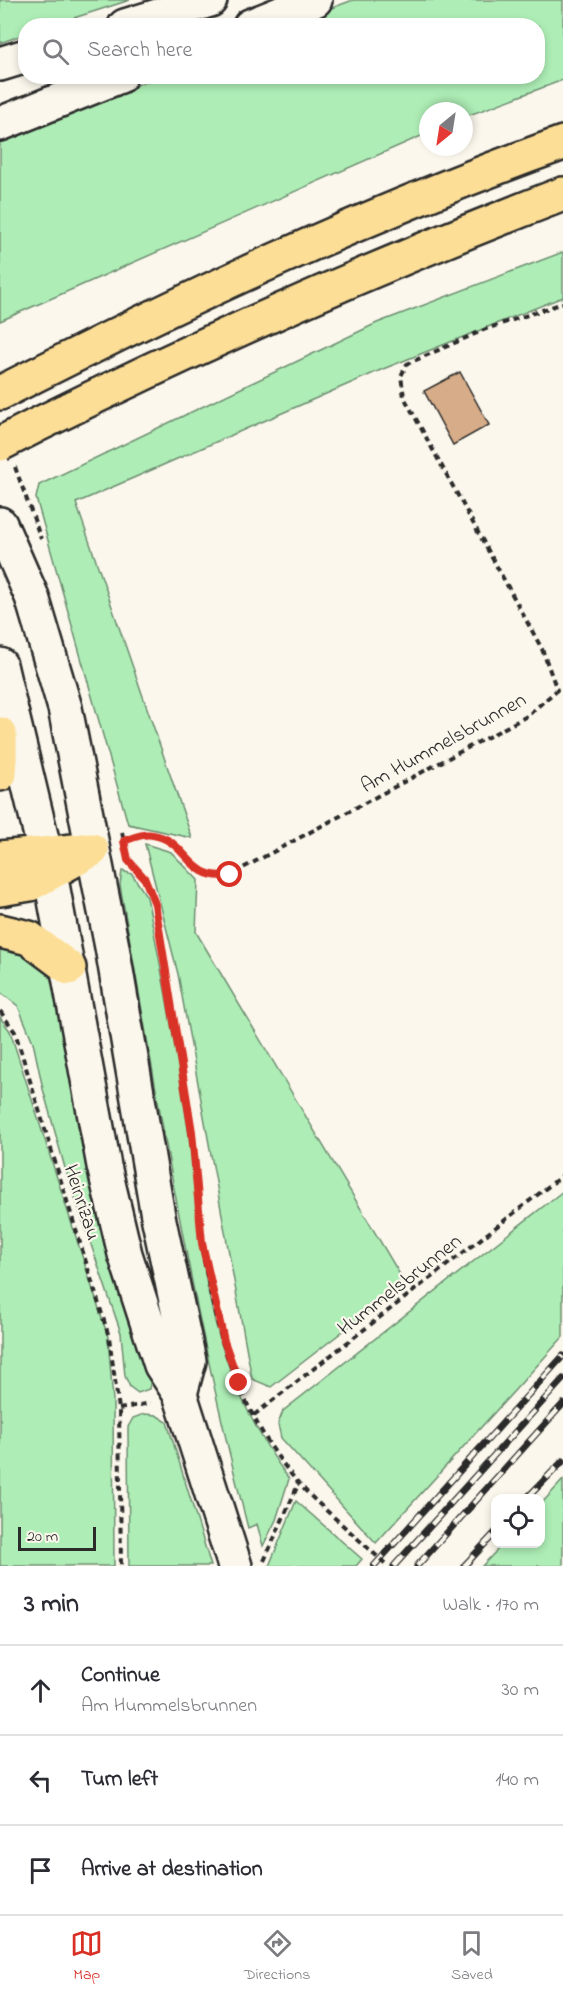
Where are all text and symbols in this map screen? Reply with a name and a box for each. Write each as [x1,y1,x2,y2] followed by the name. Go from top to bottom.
[18,18,545,84] search box
[39,35,72,68] icon: search
[87,35,192,67] text: Search here
[419,102,473,156] north arrow
[356,686,532,802] street label: Am Hummelsbrunnen
[216,861,242,887] route start
[55,1161,107,1244] street label: Heinrizau
[332,1227,469,1344] street label: Hummelsbrunnen
[225,1369,251,1395] route end
[491,1494,545,1548] map controls
[491,1494,545,1548] button: locate
[18,1524,96,1552] scale bar
[27,1525,58,1549] text: 20 m
[24,1586,79,1624] text: 3 min
[443,1591,539,1620] text: Walk · 170 m
[81,1660,160,1692] text: Continue
[24,1674,57,1707] icon: ahead
[502,1676,539,1705] text: 30 m
[81,1692,257,1721] text: Am Hummelsbrunnen
[24,1764,57,1797] icon: left
[81,1764,158,1796] text: Turn left
[495,1766,539,1795] text: 140 m
[24,1854,57,1887] icon: arrive
[81,1854,263,1886] text: Arrive at destination
[70,1927,103,1987] tab: Map
[244,1927,310,1987] tab: Directions
[451,1927,493,1987] tab: Saved

